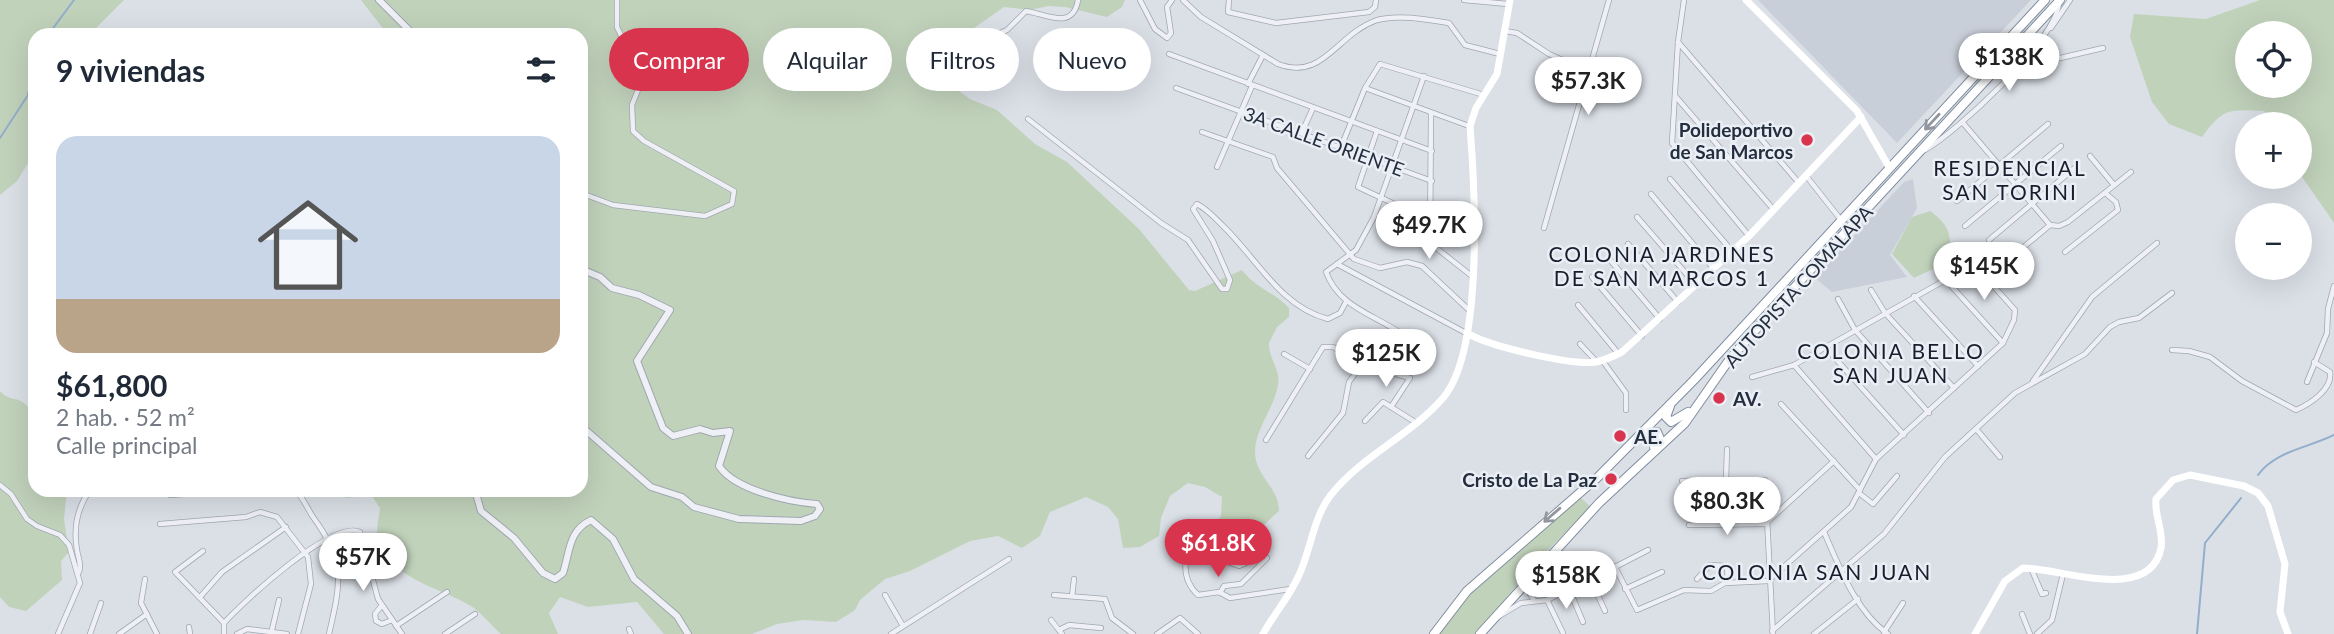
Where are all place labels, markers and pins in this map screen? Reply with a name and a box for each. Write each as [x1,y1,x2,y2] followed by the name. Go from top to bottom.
[1960,34,2058,93] pin: $138K
[1531,58,1645,117] pin: $57.3K
[1670,118,1793,163] place label: Polideportivo de San Marcos
[1799,132,1815,148] marker: Polideportivo de San Marcos
[1372,202,1486,261] pin: $49.7K
[1935,243,2033,302] pin: $145K
[1337,330,1435,389] pin: $125K
[1732,387,1761,410] place label: AV.
[1711,390,1727,406] marker: AV.
[1633,425,1663,448] place label: AE.
[1612,428,1628,444] marker: AE.
[1462,468,1597,491] place label: Cristo de La Paz
[1603,471,1619,487] marker: Cristo de La Paz
[1670,477,1784,537] pin: $80.3K
[1161,520,1275,579] pin: $61.8K
[322,534,404,593] pin: $57K
[1517,552,1615,611] pin: $158K

